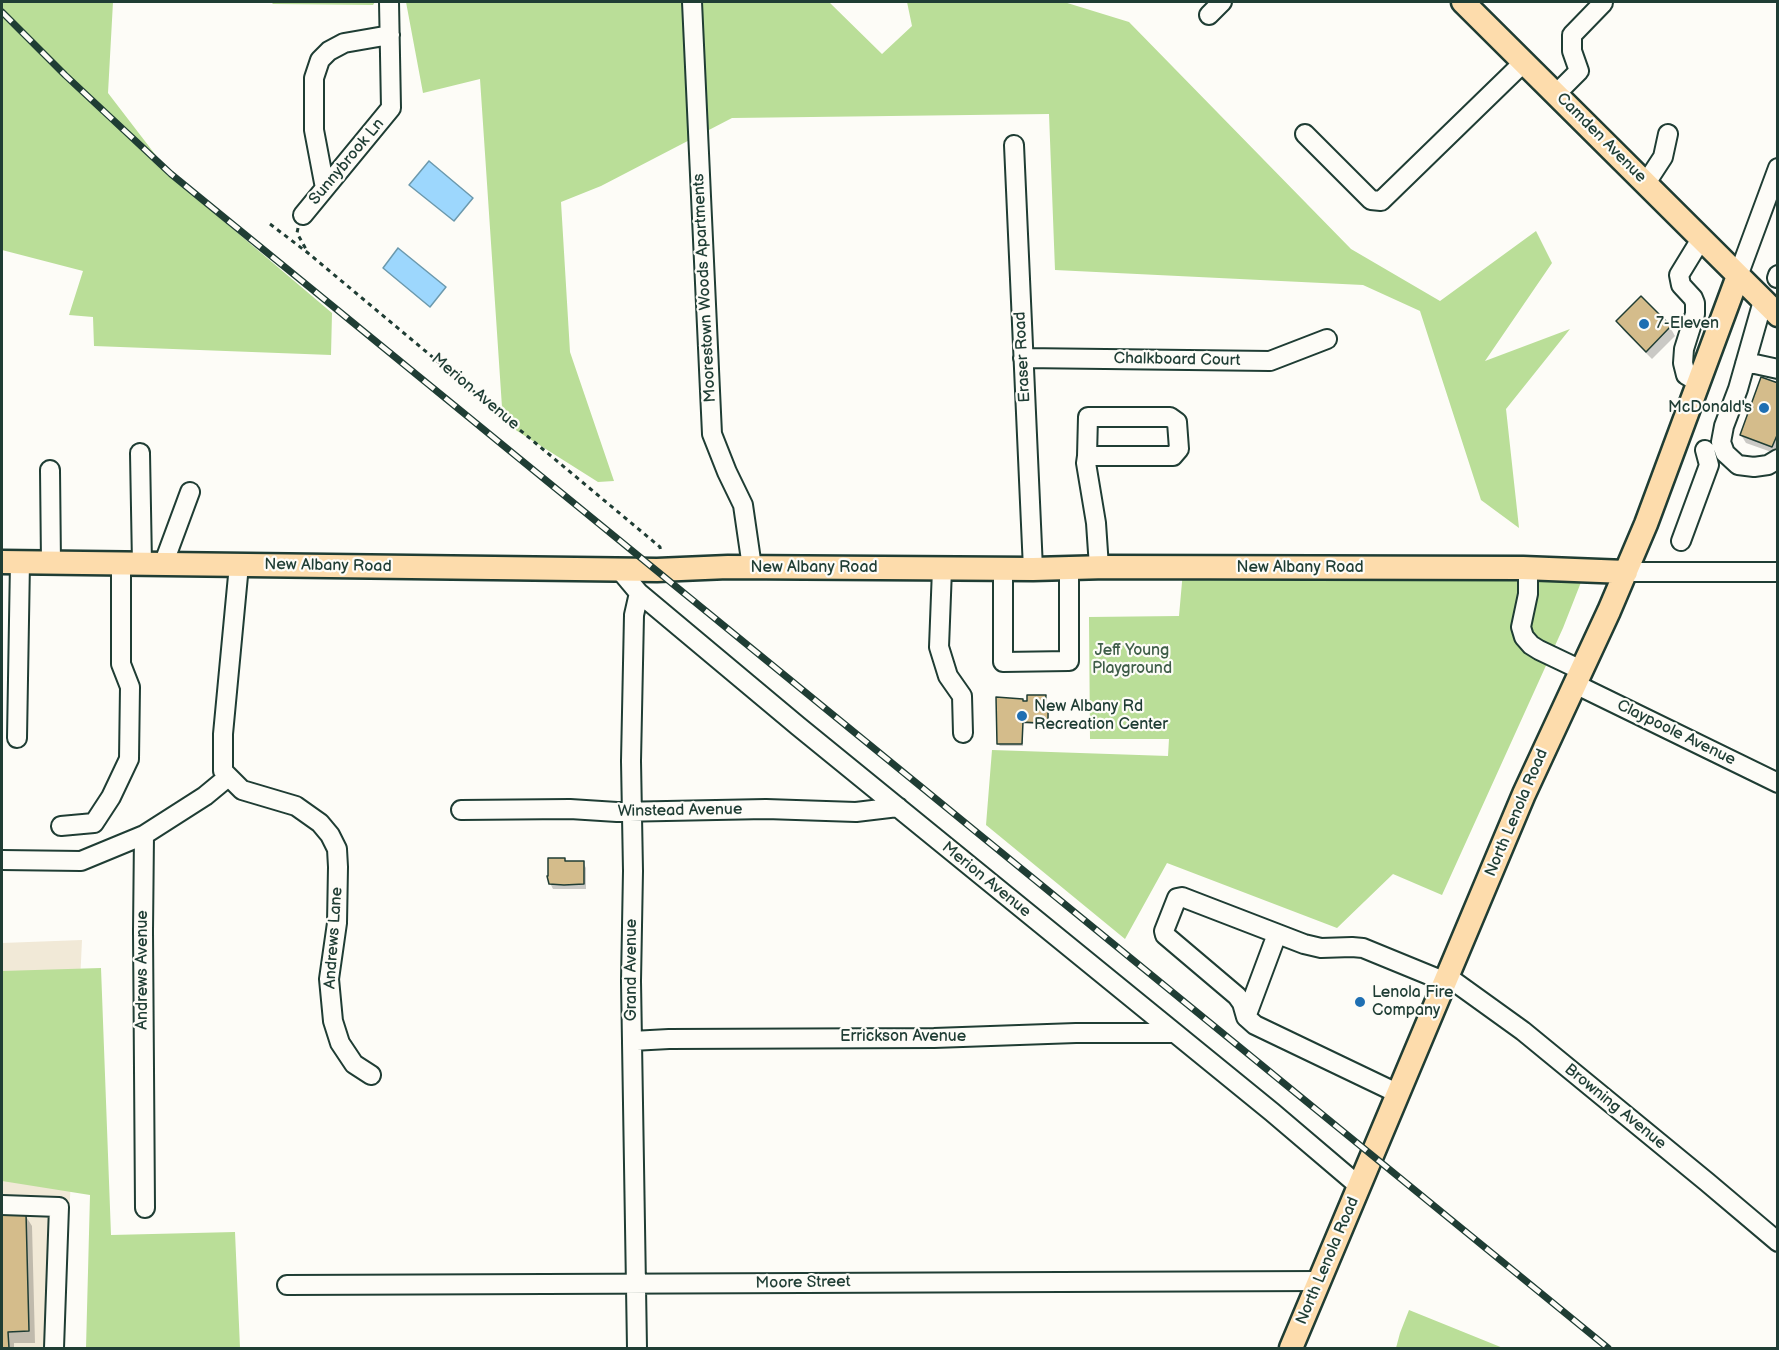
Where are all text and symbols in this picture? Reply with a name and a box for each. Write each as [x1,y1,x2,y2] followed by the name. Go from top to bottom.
[1552,89,1650,187] street label: Camden Avenue
[305,115,389,209] street label: Sunnybrook Ln
[689,173,721,403] street label: Moorestown Woods Apartments
[1011,311,1035,403] street label: Eraser Road
[1656,314,1719,334] place label: 7-Eleven
[1637,317,1651,331] marker: 7-Eleven
[1113,349,1241,371] street label: Chalkboard Court
[427,350,523,434] street label: Merion Avenue
[1668,398,1752,418] place label: McDonald's
[1757,401,1771,415] marker: McDonald's
[264,555,392,577] street label: New Albany Road
[750,558,878,578] street label: New Albany Road
[1236,558,1364,578] street label: New Albany Road
[1092,641,1172,679] park label: Jeff Young Playground
[1614,696,1738,770] street label: Claypoole Avenue
[1034,697,1168,735] place label: New Albany Rd Recreation Center
[1015,709,1029,723] marker: New Albany Rd Recreation Center
[1481,746,1553,880] street label: North Lenola Road
[618,800,742,822] street label: Winstead Avenue
[938,838,1034,922] street label: Merion Avenue
[321,886,347,990] street label: Andrews Lane
[133,910,153,1030] street label: Andrews Avenue
[622,919,642,1021] street label: Grand Avenue
[1372,983,1453,1021] place label: Lenola Fire Company
[1353,995,1367,1009] marker: Lenola Fire Company
[840,1027,966,1047] street label: Errickson Avenue
[1560,1060,1670,1154] street label: Browning Avenue
[1292,1194,1364,1328] street label: North Lenola Road
[755,1273,851,1293] street label: Moore Street

